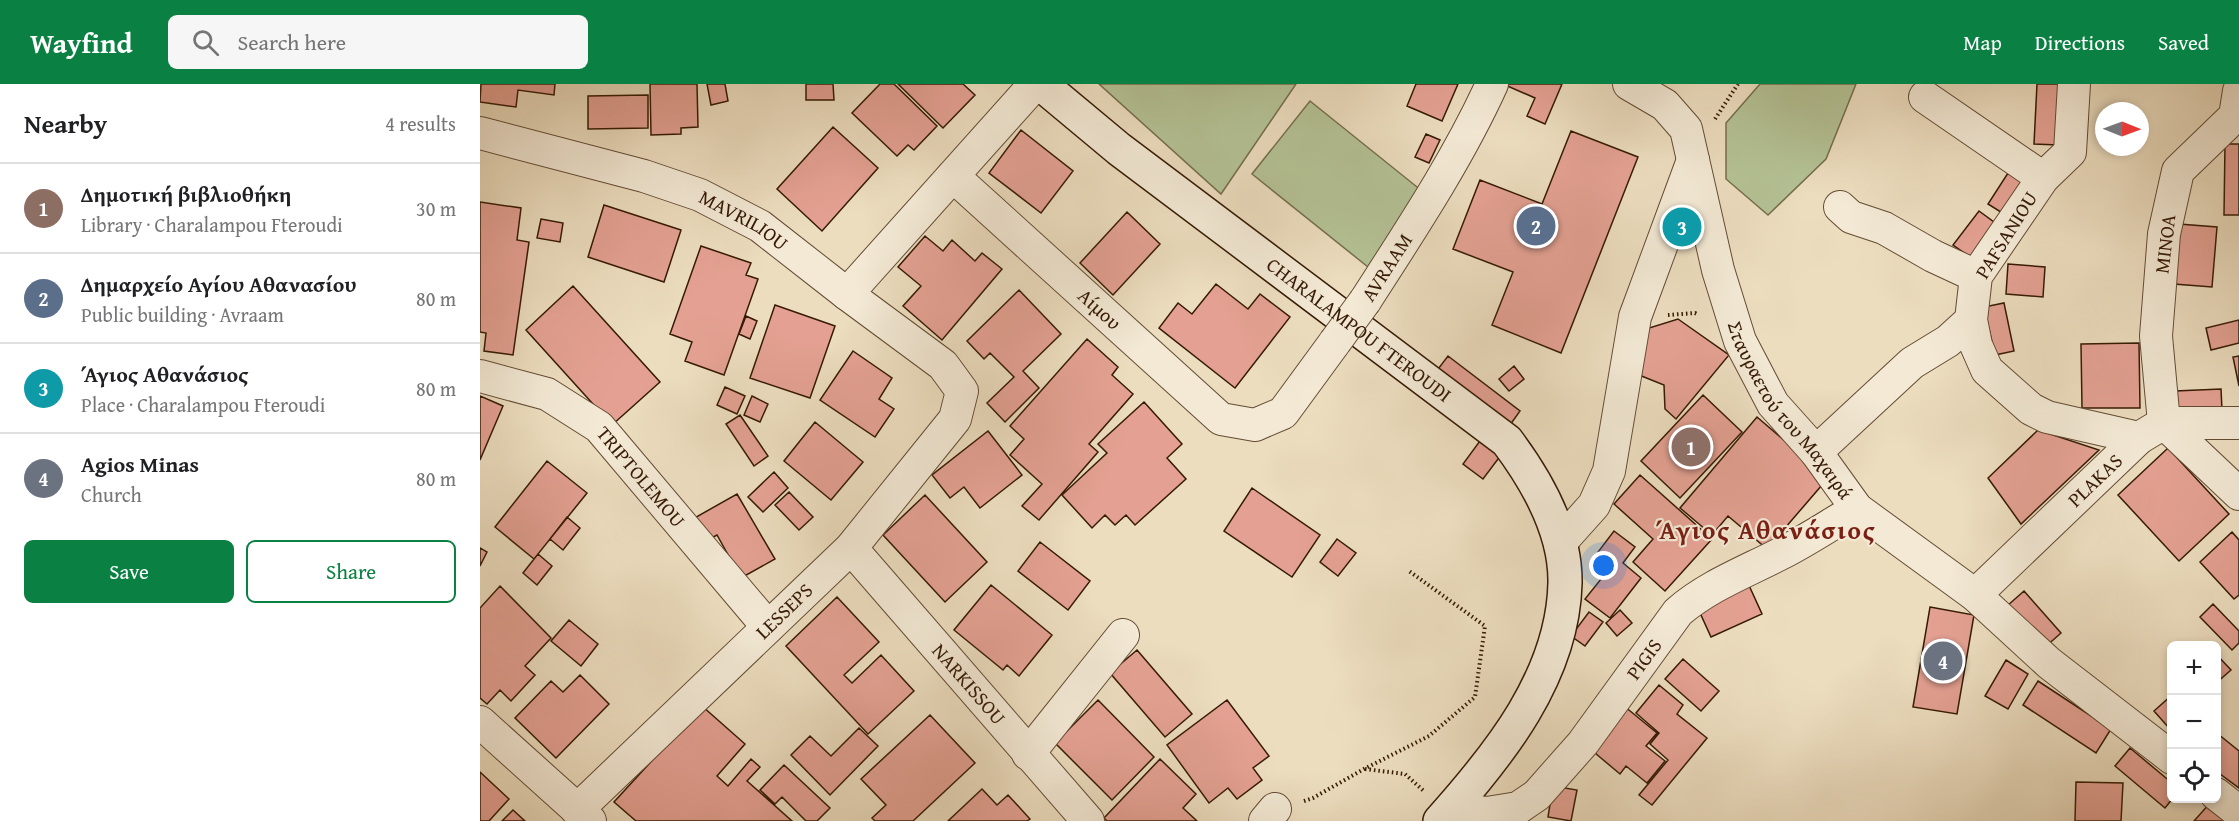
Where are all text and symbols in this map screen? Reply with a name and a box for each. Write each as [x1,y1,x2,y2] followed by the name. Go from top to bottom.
[168,15,588,69] search box
[30,22,132,63] text: Wayfind
[189,26,222,59] icon: search
[237,26,346,58] text: Search here
[1963,27,2002,58] text: Map
[2035,27,2125,58] text: Directions
[2158,27,2209,58] text: Saved
[2095,102,2149,156] north arrow
[24,104,107,143] text: Nearby
[385,109,456,138] text: 4 results
[81,178,291,210] text: Δημοτική βιβλιοθήκη
[694,182,795,257] street label: MAVRILIOU
[1967,186,2044,284] street label: PAFSANIOU
[38,194,49,223] text: 1
[416,194,456,223] text: 30 m
[1516,204,1556,248] pin: 2
[1662,204,1702,250] pin: 3
[81,210,343,239] text: Library · Charalampou Fteroudi
[2146,213,2183,275] street label: MINOA
[1353,227,1419,307] street label: AVRAAM
[1261,250,1458,409] street label: CHARALAMPOU FTEROUDI
[81,268,357,300] text: Δημαρχείο Αγίου Αθανασίου
[1072,281,1128,336] street label: Αίμου
[38,284,49,313] text: 2
[416,284,456,313] text: 80 m
[81,300,284,329] text: Public building · Avraam
[1721,317,1861,505] street label: Σταυραετού του Μαχαιρά
[81,358,249,390] text: Άγιος Αθανάσιος
[38,374,49,403] text: 3
[416,374,456,403] text: 80 m
[81,390,325,419] text: Place · Charalampou Fteroudi
[590,419,693,533] street label: TRIPTOLEMOU
[1672,424,1710,470] pin: 1
[2061,446,2129,513] street label: PLAKAS
[81,448,199,480] text: Agios Minas
[38,464,49,493] text: 4
[416,464,456,493] text: 80 m
[81,480,142,509] text: Church
[1656,510,1876,549] district label: Άγιος Αθανάσιος
[24,540,234,603] button: Save
[246,540,456,603] button: Share
[1589,551,1618,580] your location
[748,576,819,645] street label: LESSEPS
[1619,632,1668,685] street label: PIGIS
[926,636,1013,731] street label: NARKISSOU
[1924,638,1962,684] pin: 4
[2167,641,2221,803] map controls
[2167,641,2221,695] button: +
[2167,695,2221,749] button: −
[2167,749,2221,803] button: locate

